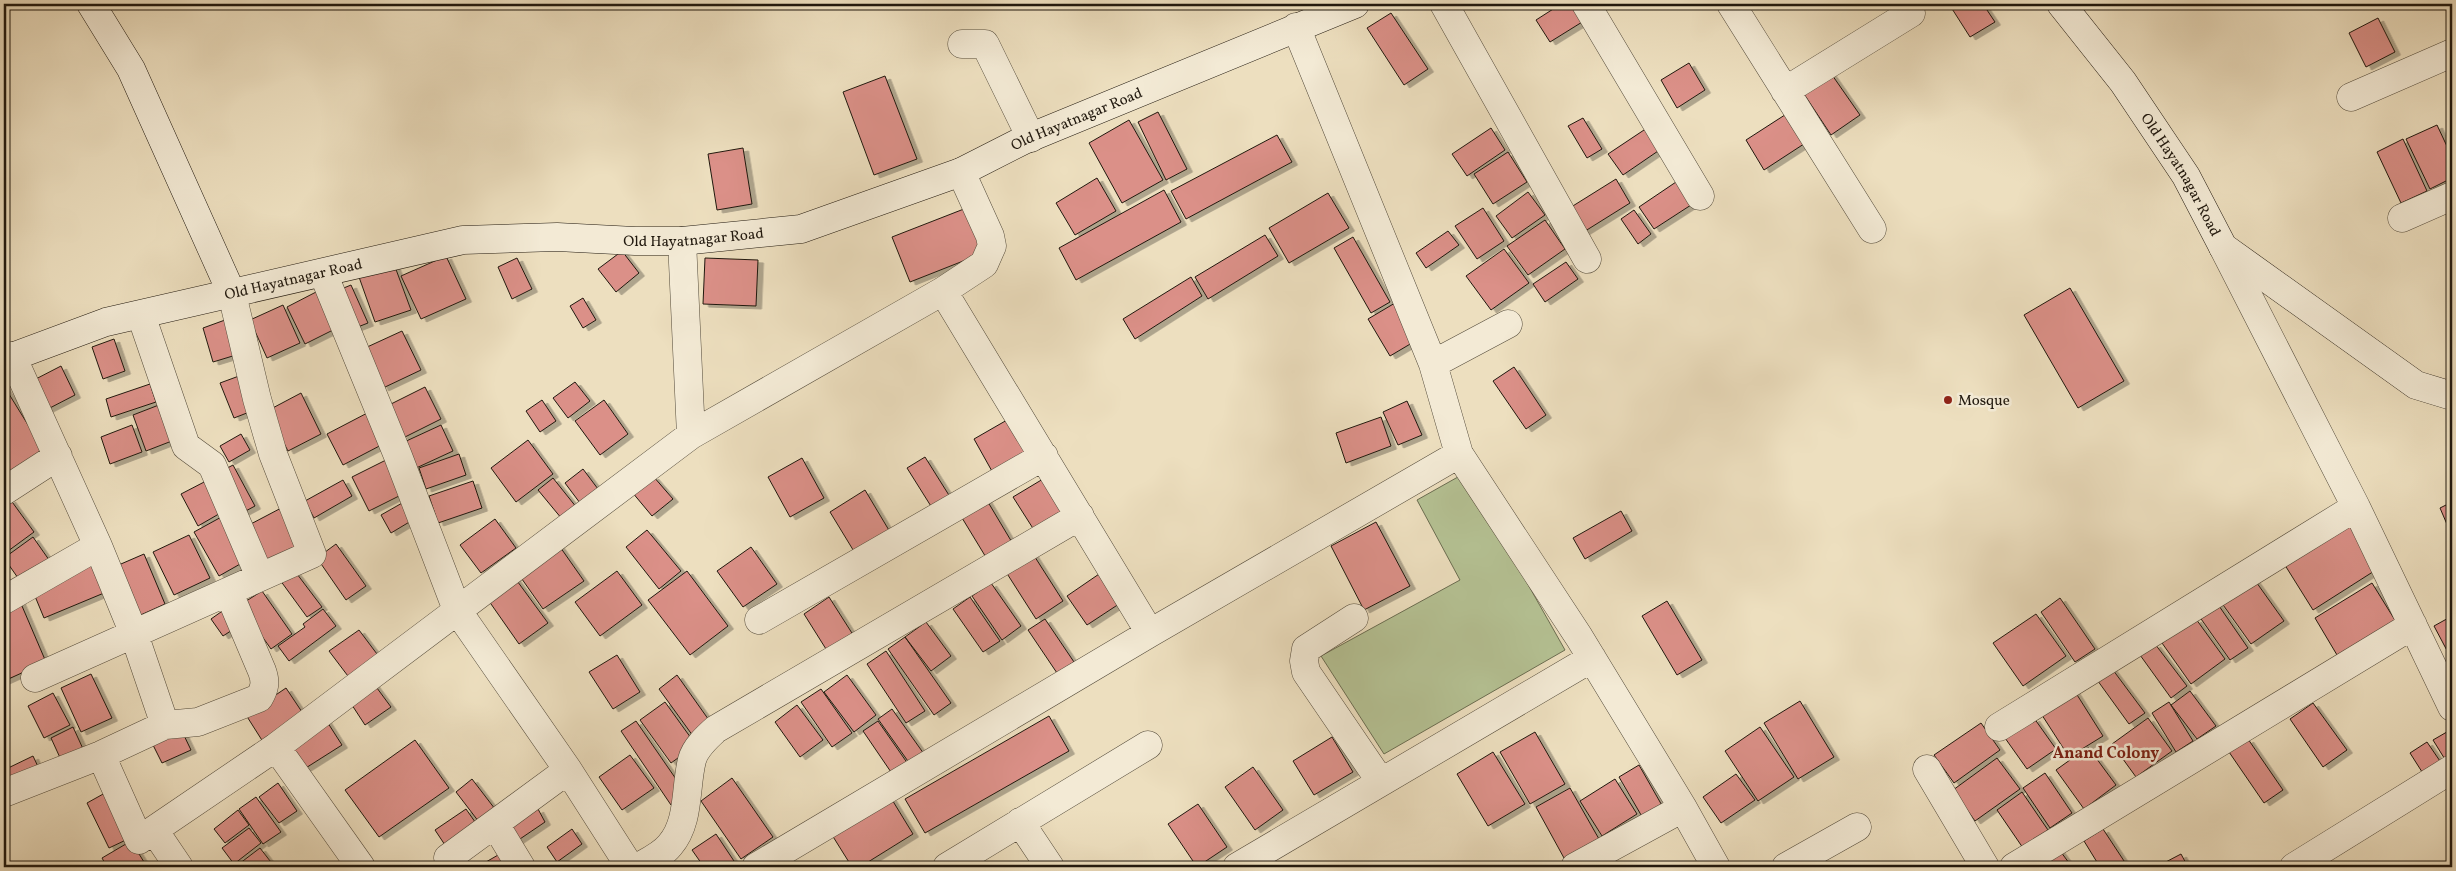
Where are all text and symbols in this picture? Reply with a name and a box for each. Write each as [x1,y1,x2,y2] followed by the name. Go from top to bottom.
[1008,83,1146,157] street label: Old Hayatnagar Road
[2135,109,2225,241] street label: Old Hayatnagar Road
[623,224,765,253] street label: Old Hayatnagar Road
[223,254,365,306] street label: Old Hayatnagar Road
[1958,391,2010,412] place label: Mosque
[1942,394,1954,406] marker: Mosque
[2053,743,2159,765] district label: Anand Colony

